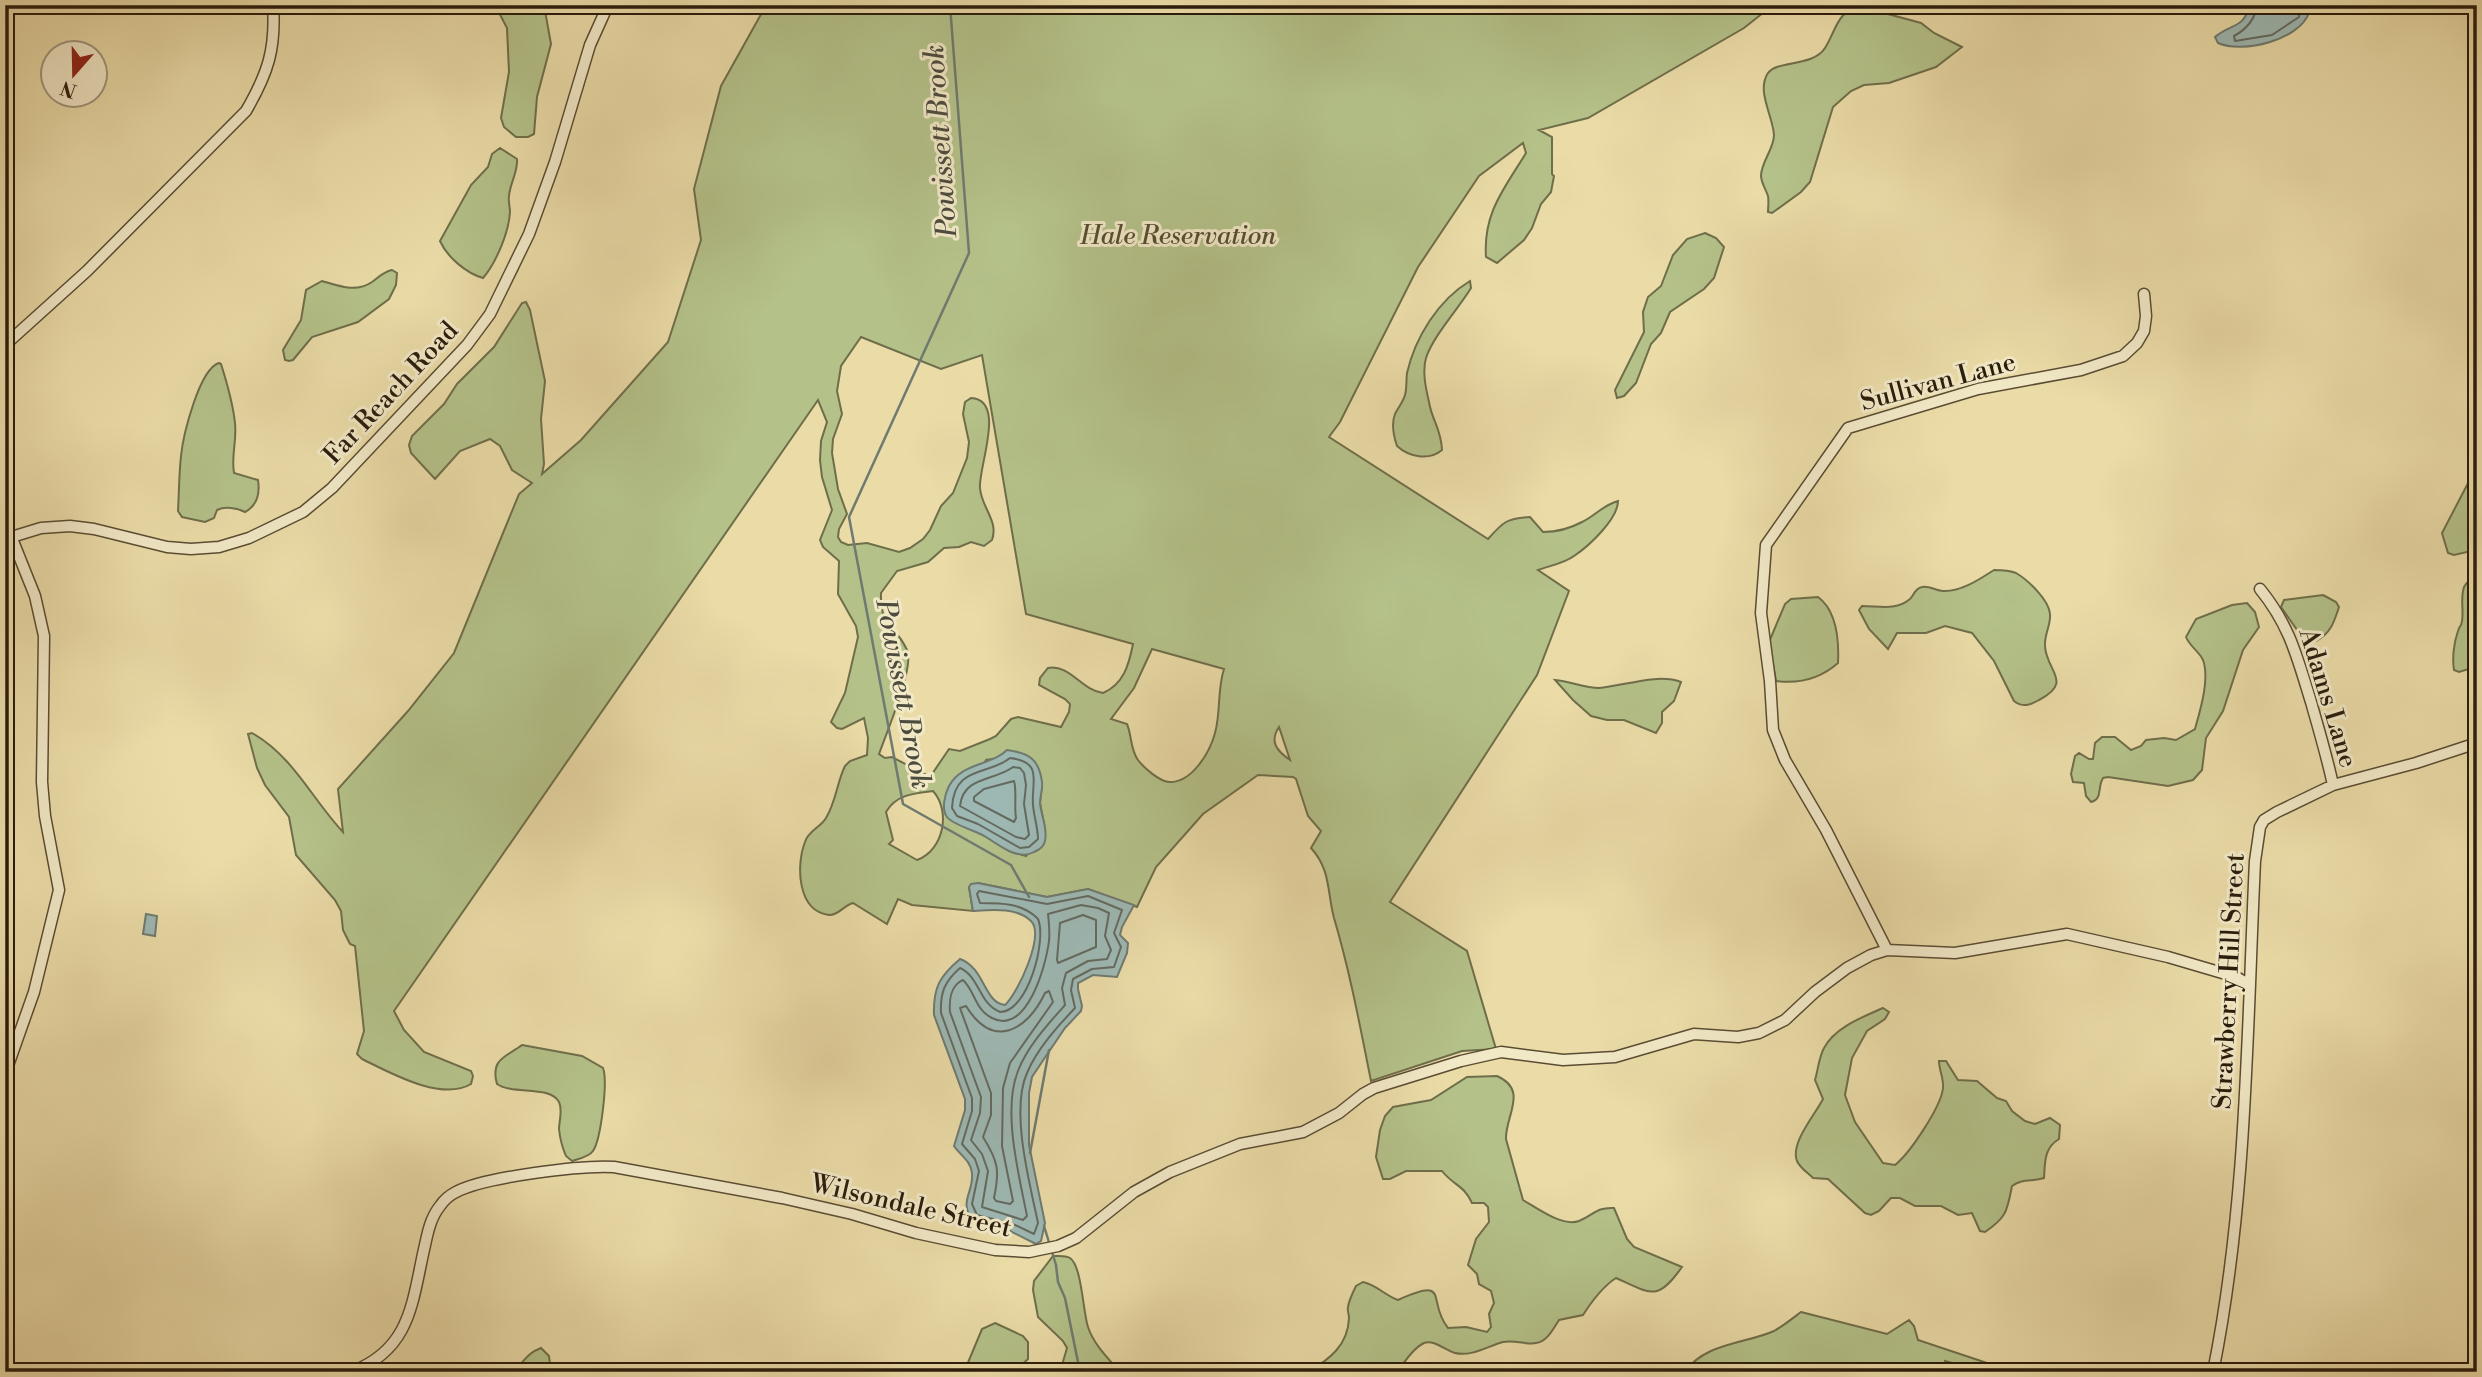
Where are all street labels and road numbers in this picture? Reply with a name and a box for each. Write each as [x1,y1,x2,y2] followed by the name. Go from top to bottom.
[317,315,465,471] street label: Far Reach Road
[1857,346,2019,418] street label: Sullivan Lane
[2291,624,2364,771] street label: Adams Lane
[2206,852,2252,1110] street label: Strawberry Hill Street
[806,1167,1015,1245] street label: Wilsondale Street

